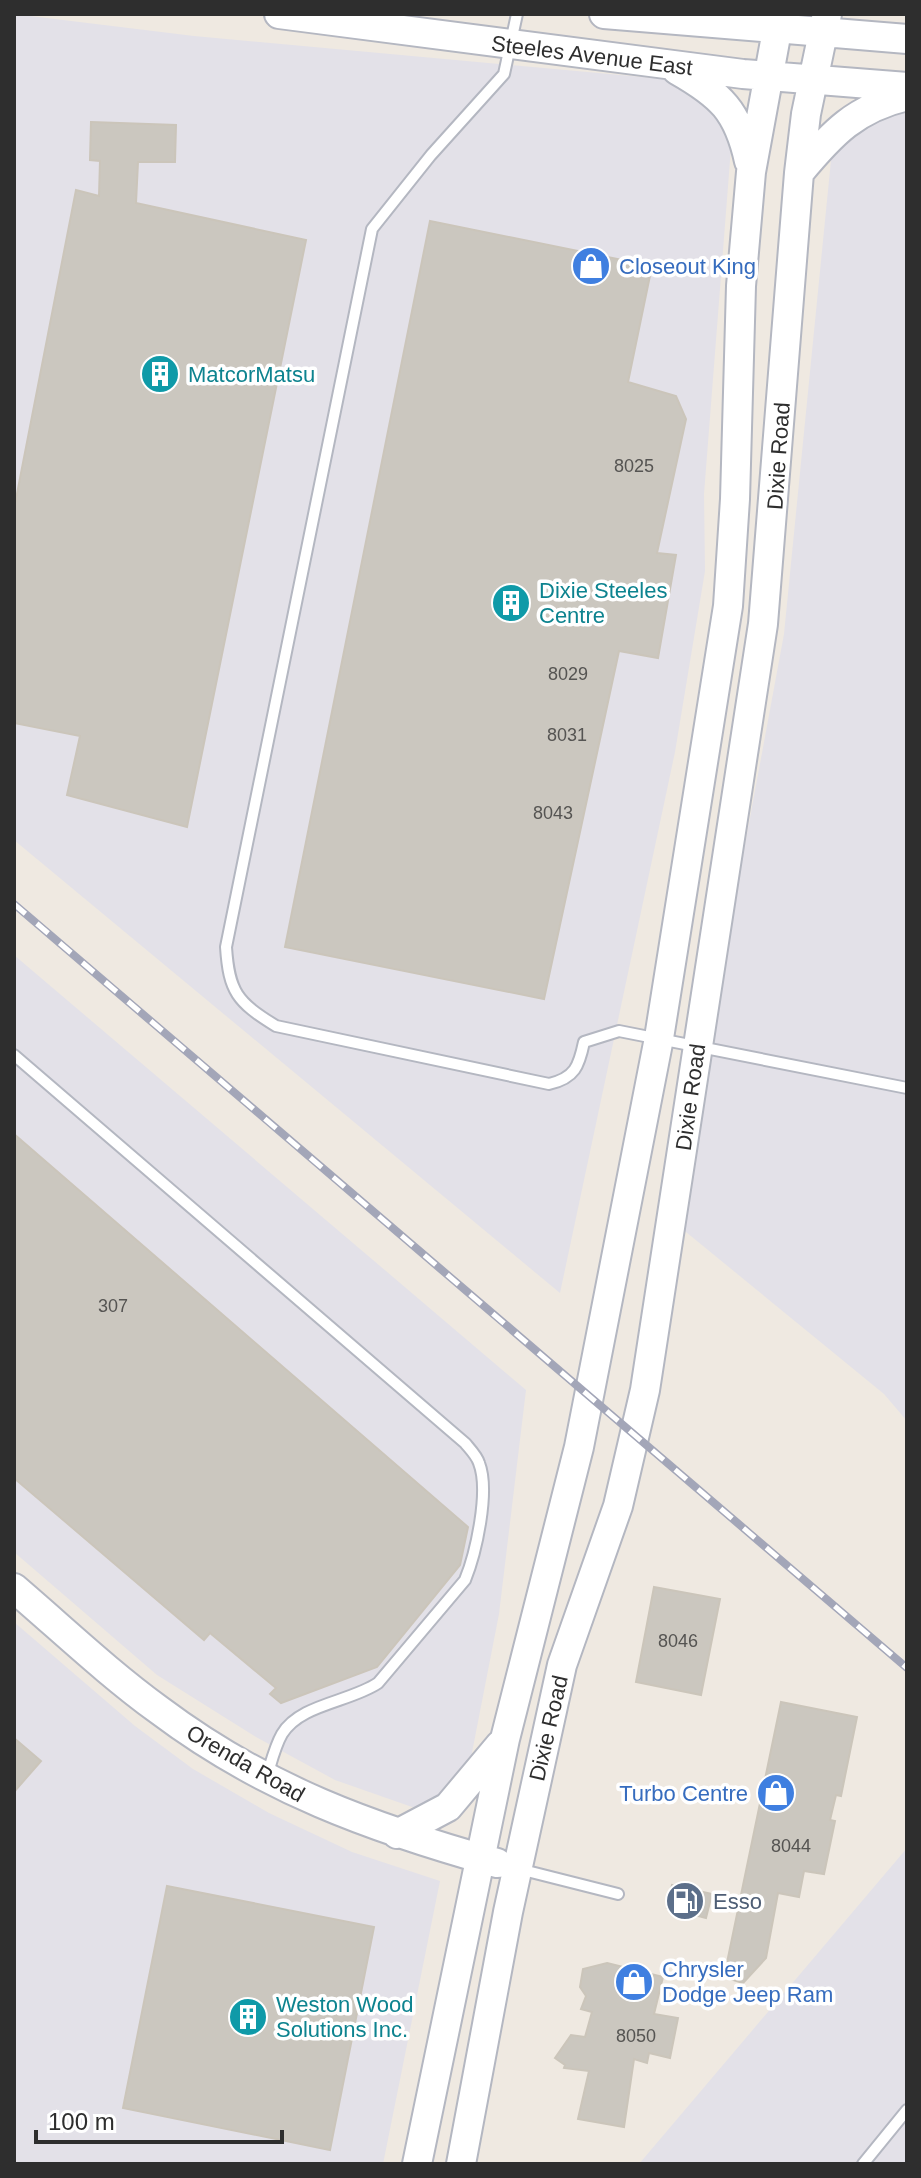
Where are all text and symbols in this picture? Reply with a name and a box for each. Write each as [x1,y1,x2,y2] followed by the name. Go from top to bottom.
[490,31,694,80] street label: Steeles Avenue East
[570,245,612,287] shop icon: Closeout King
[619,254,756,279] place label: Closeout King
[139,353,181,395] building icon: MatcorMatsu
[188,362,315,387] place label: MatcorMatsu
[762,401,795,511] street label: Dixie Road
[614,456,654,476] house number: 8025
[539,578,667,628] place label: Dixie Steeles Centre
[490,582,532,624] building icon: Dixie Steeles Centre
[548,664,588,684] house number: 8029
[547,725,587,745] house number: 8031
[533,803,573,823] house number: 8043
[671,1042,710,1152] street label: Dixie Road
[98,1296,128,1316] house number: 307
[658,1631,698,1651] house number: 8046
[524,1673,573,1783] street label: Dixie Road
[182,1720,309,1807] street label: Orenda Road
[755,1772,797,1814] shop icon: Turbo Centre
[619,1781,748,1806] place label: Turbo Centre
[771,1836,811,1856] house number: 8044
[664,1880,706,1922] fuel station icon: Esso
[713,1889,762,1914] place label: Esso
[662,1957,833,2007] place label: Chrysler Dodge Jeep Ram
[613,1961,655,2003] shop icon: Chrysler Dodge Jeep Ram
[276,1992,413,2042] place label: Weston Wood Solutions Inc.
[227,1996,269,2038] building icon: Weston Wood Solutions Inc.
[616,2026,656,2046] house number: 8050
[36,2094,282,2144] scale bar
[48,2108,115,2135] text: 100 m

